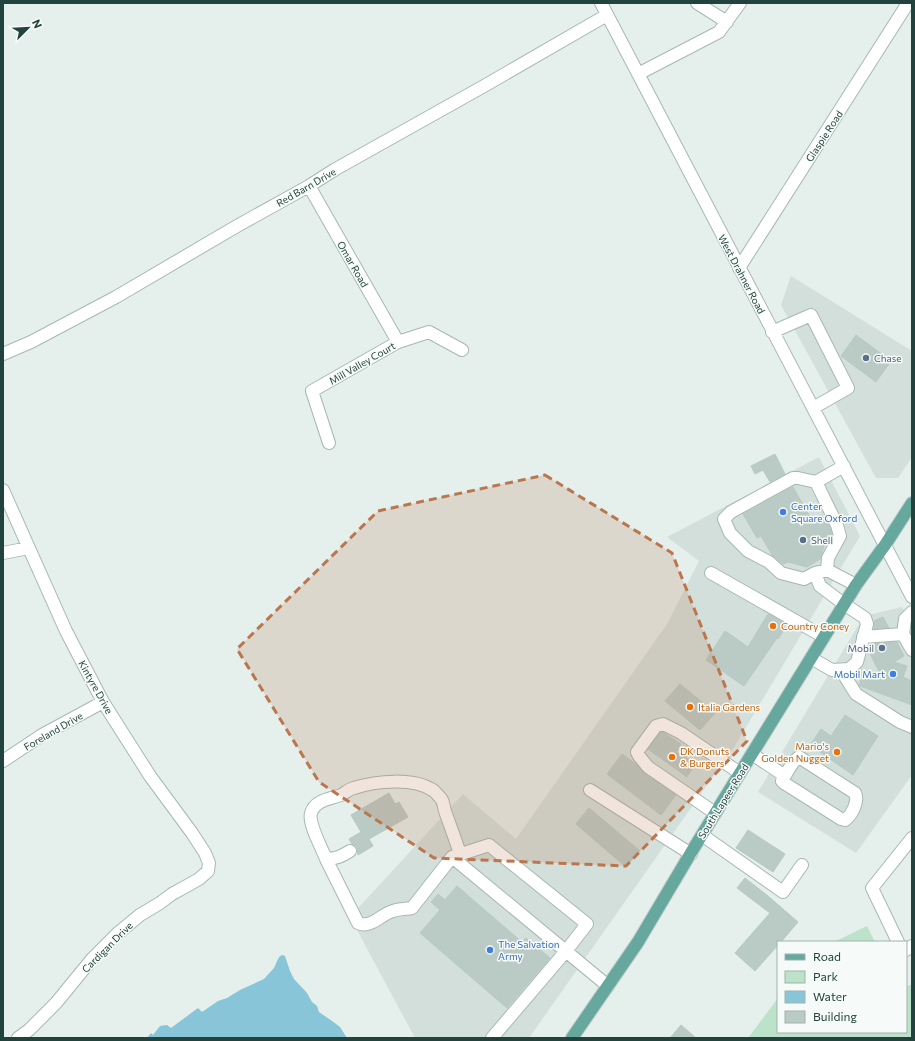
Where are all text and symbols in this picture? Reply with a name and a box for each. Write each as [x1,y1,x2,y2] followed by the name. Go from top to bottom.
[8,8,48,48] north arrow
[30,17,45,30] text: N
[803,108,845,164] street label: Glaspie Road
[274,165,338,209] street label: Red Barn Drive
[716,232,768,316] street label: West Drahner Road
[335,239,371,289] street label: Omar Road
[327,339,397,387] street label: Mill Valley Court
[874,352,902,364] place label: Chase
[861,353,871,363] marker: Chase
[791,500,857,524] place label: Center Square Oxford
[778,507,788,517] marker: Center Square Oxford
[811,534,833,546] place label: Shell
[798,535,808,545] marker: Shell
[781,620,849,632] place label: Country Coney
[768,621,778,631] marker: Country Coney
[847,642,874,654] place label: Mobil
[877,643,887,653] marker: Mobil
[76,658,116,716] street label: Kintyre Drive
[834,668,885,680] place label: Mobil Mart
[888,669,898,679] marker: Mobil Mart
[698,701,761,713] place label: Italia Gardens
[685,702,695,712] marker: Italia Gardens
[21,709,85,753] street label: Foreland Drive
[761,740,829,764] place label: Mario's Golden Nugget
[680,745,730,769] place label: DK Donuts & Burgers
[832,747,842,757] marker: Mario's Golden Nugget
[667,752,677,762] marker: DK Donuts & Burgers
[695,761,751,841] street label: South Lapeer Road
[79,919,135,975] street label: Cardigan Drive
[498,938,560,962] place label: The Salvation Army
[777,941,907,1033] legend
[485,945,495,955] marker: The Salvation Army
[813,949,841,963] text: Road
[813,969,839,983] text: Park
[813,989,847,1003] text: Water
[813,1009,857,1023] text: Building

